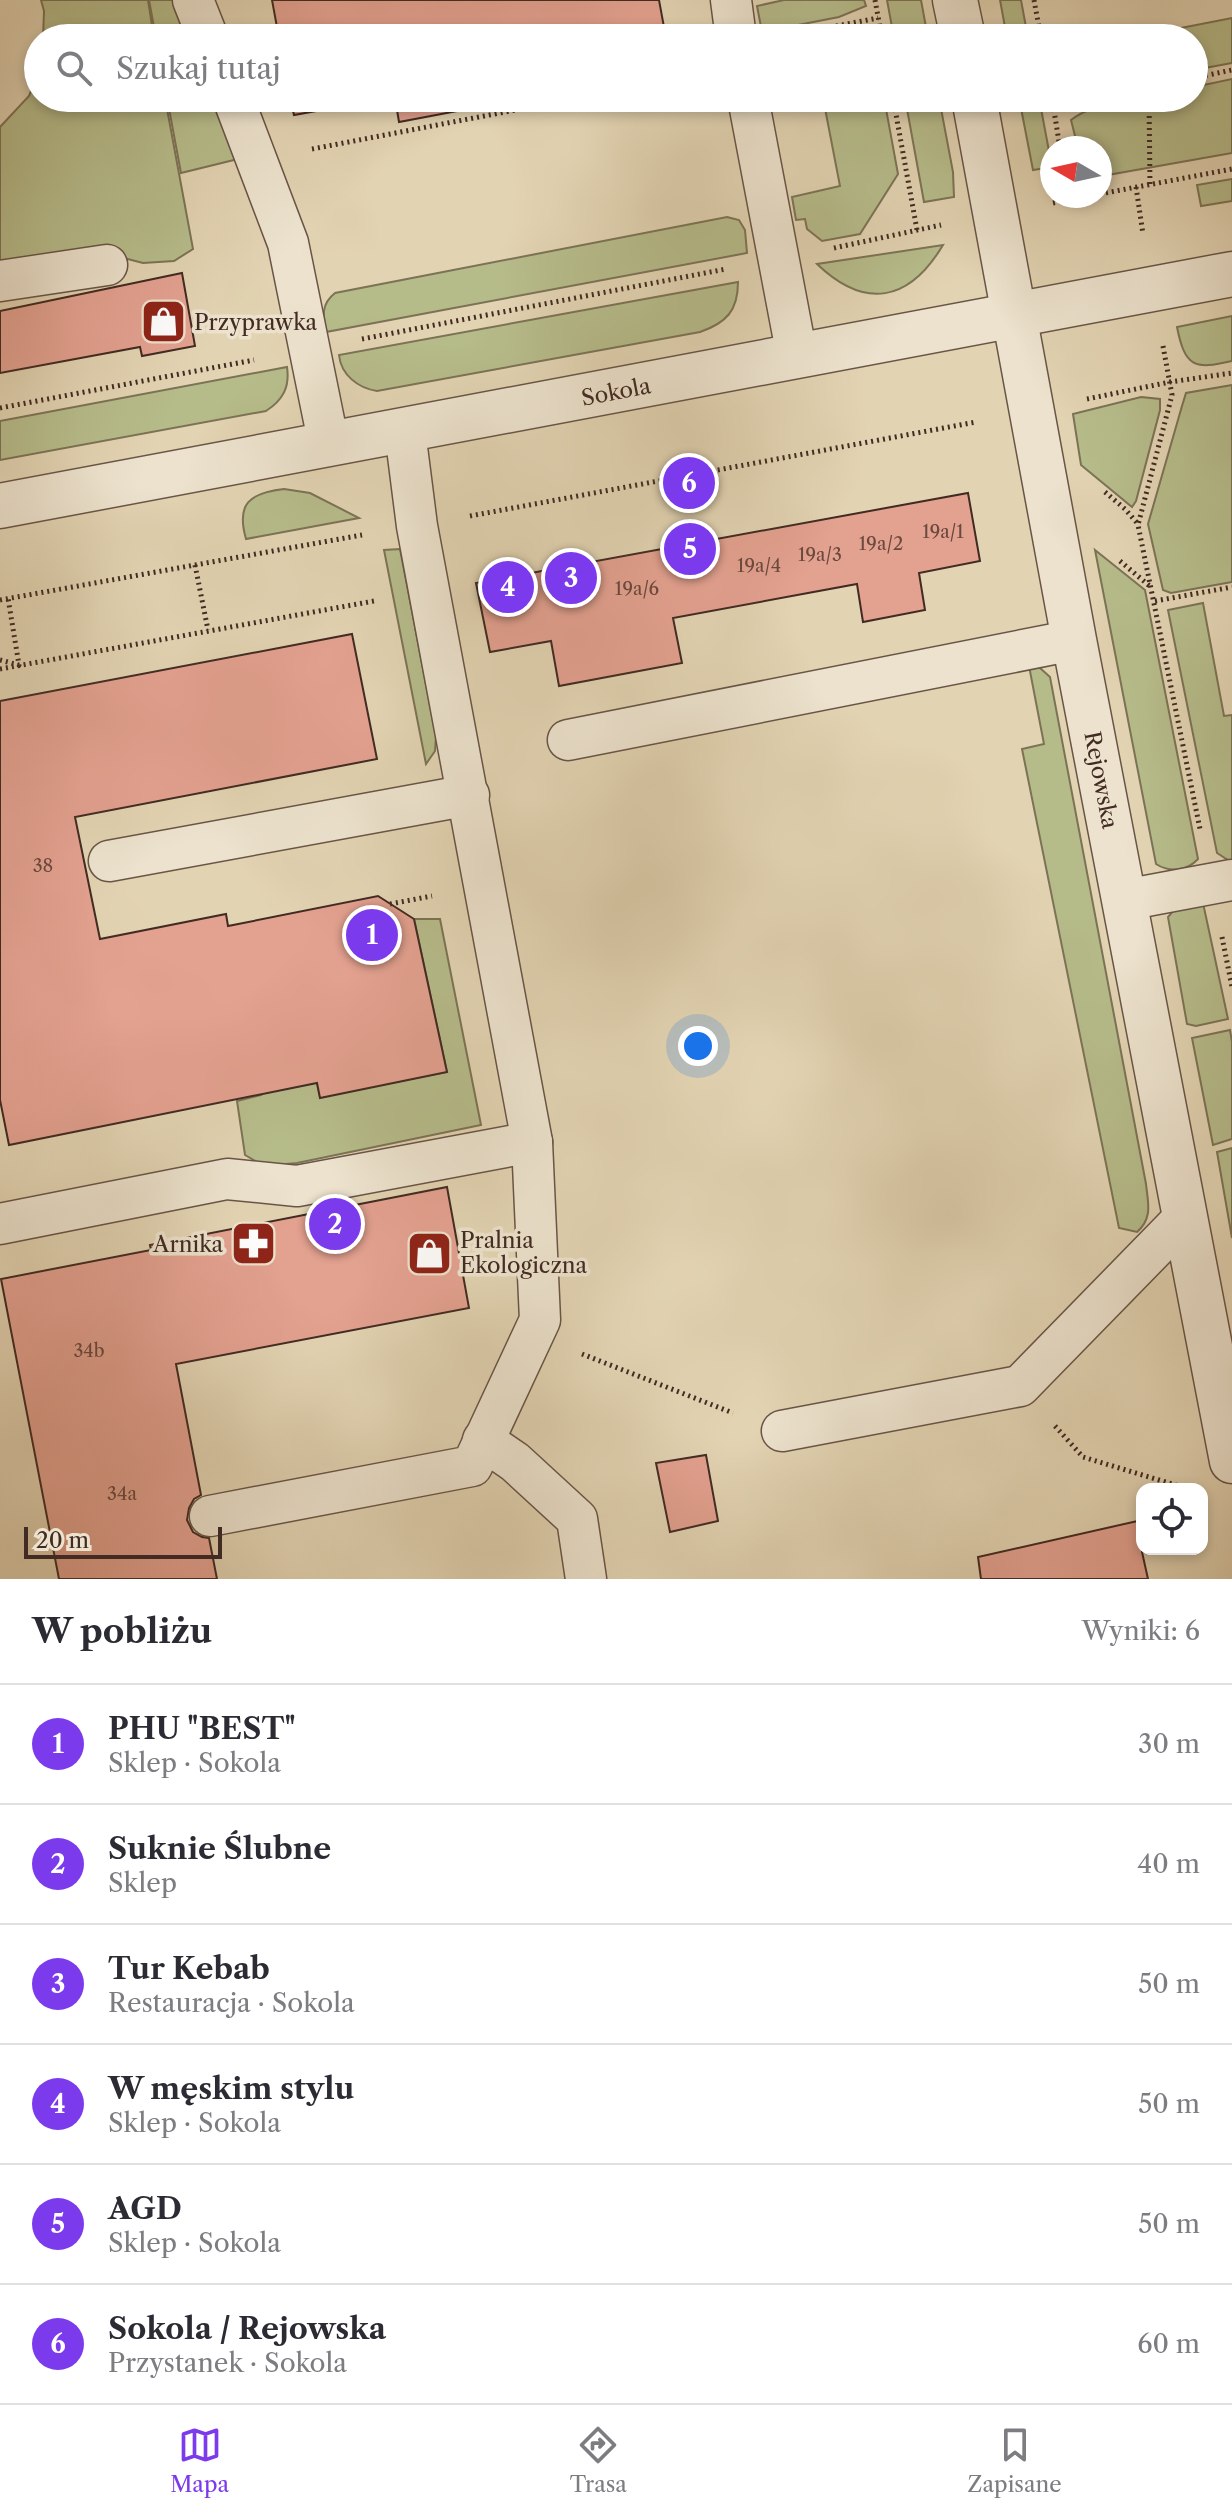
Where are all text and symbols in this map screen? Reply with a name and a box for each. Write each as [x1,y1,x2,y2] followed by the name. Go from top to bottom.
[24,24,1208,112] search box
[52,46,96,90] icon: search
[116,50,281,87] text: Szukaj tutaj
[1040,136,1112,208] north arrow
[139,298,187,346] shop icon: Przyprawka
[194,309,317,336] place label: Przyprawka
[579,372,653,412] street label: Sokola
[663,453,715,513] pin: 6
[664,519,716,579] pin: 5
[922,521,964,543] house number: 19a/1
[859,533,903,555] house number: 19a/2
[798,544,842,566] house number: 19a/3
[545,548,597,608] pin: 3
[737,555,781,577] house number: 19a/4
[482,557,534,617] pin: 4
[615,578,659,600] house number: 19a/6
[1078,729,1124,831] street label: Rejowska
[33,855,53,877] house number: 38
[346,905,398,965] pin: 1
[678,1026,718,1066] your location
[309,1194,361,1254] pin: 2
[230,1220,278,1268] pharmacy icon: Arnika
[460,1227,588,1279] place label: Pralnia Ekologiczna
[405,1229,453,1277] shop icon: Pralnia Ekologiczna
[152,1231,223,1258] place label: Arnika
[73,1340,105,1362] house number: 34b
[107,1483,137,1505] house number: 34a
[1136,1483,1208,1555] map controls
[1136,1483,1208,1555] button: locate
[24,1523,222,1559] scale bar
[36,1527,89,1554] text: 20 m
[32,1610,212,1652] text: W pobliżu
[1082,1615,1200,1647] text: Wyniki: 6
[108,1710,296,1747] text: PHU "BEST"
[52,1728,64,1760] text: 1
[1138,1728,1200,1760] text: 30 m
[108,1747,281,1779] text: Sklep · Sokola
[108,1830,331,1867] text: Suknie Ślubne
[50,1848,66,1880] text: 2
[1137,1848,1200,1880] text: 40 m
[108,1867,177,1899] text: Sklep
[108,1950,270,1987] text: Tur Kebab
[51,1968,65,2000] text: 3
[1138,1968,1200,2000] text: 50 m
[108,1987,355,2019] text: Restauracja · Sokola
[108,2070,354,2107] text: W męskim stylu
[50,2088,66,2120] text: 4
[1138,2088,1200,2120] text: 50 m
[108,2107,281,2139] text: Sklep · Sokola
[108,2190,182,2227] text: AGD
[51,2208,65,2240] text: 5
[1138,2208,1200,2240] text: 50 m
[108,2227,281,2259] text: Sklep · Sokola
[108,2310,386,2347] text: Sokola / Rejowska
[50,2328,66,2360] text: 6
[1137,2328,1200,2360] text: 60 m
[108,2347,347,2379] text: Przystanek · Sokola
[170,2423,229,2498] tab: Mapa
[570,2423,627,2498] tab: Trasa
[968,2423,1062,2498] tab: Zapisane

